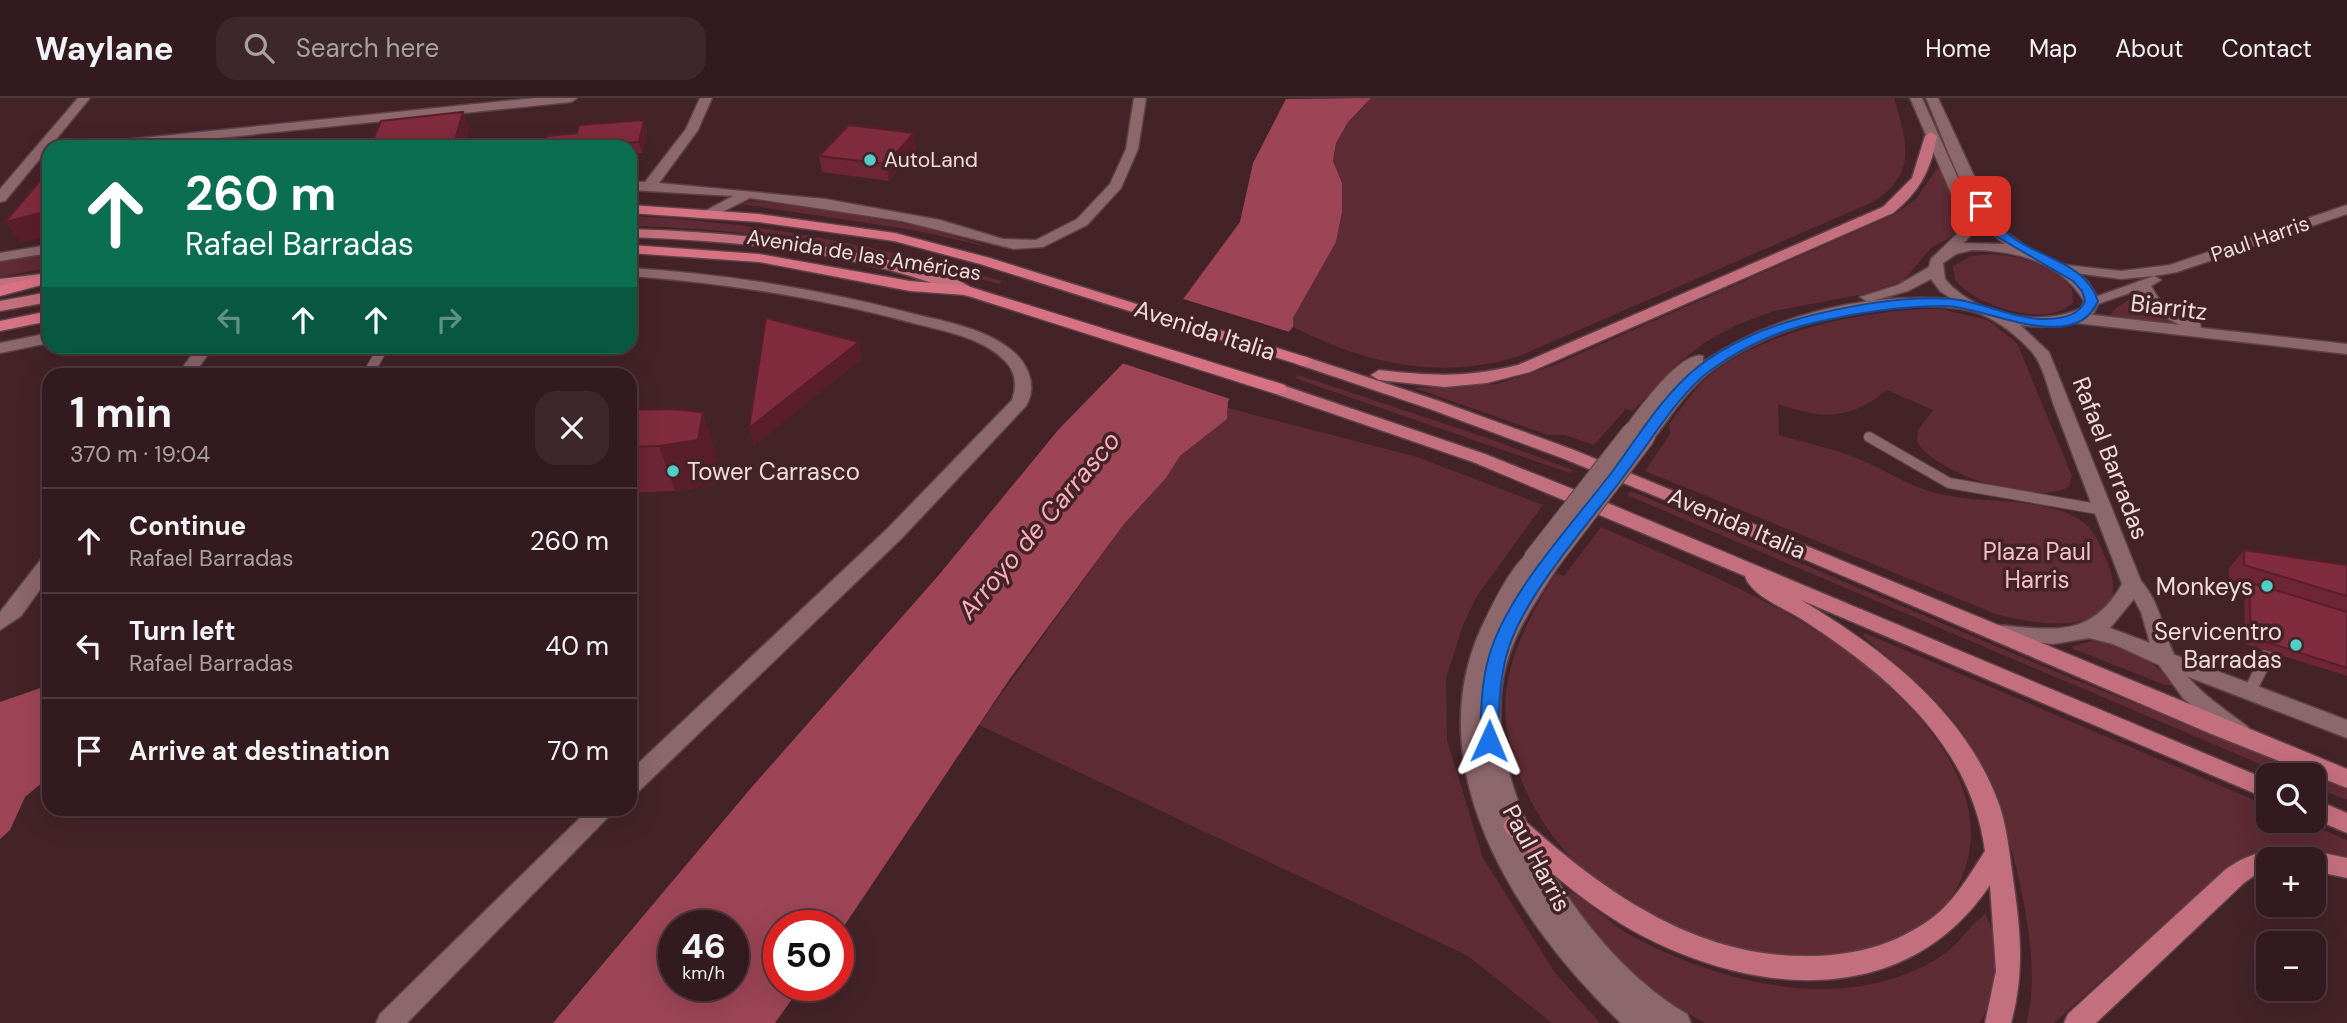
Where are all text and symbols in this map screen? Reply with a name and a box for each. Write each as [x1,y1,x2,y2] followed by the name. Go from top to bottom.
[216,17,706,80] search box
[35,27,174,70] text: Waylane
[240,29,278,67] icon: search
[296,31,439,65] text: Search here
[1925,33,1991,64] text: Home
[2029,33,2077,64] text: Map
[2115,33,2184,64] text: About
[2222,33,2312,64] text: Contact
[884,146,978,174] place label: AutoLand
[862,152,878,168] marker: AutoLand
[185,161,336,225] text: 260 m
[70,168,161,259] icon: ahead
[1951,176,2011,236] pin
[1962,187,2000,225] icon: arrive
[2207,209,2313,269] street label: Paul Harris
[185,223,414,265] text: Rafael Barradas
[745,223,983,287] street label: Avenida de las Américas
[2129,287,2209,327] street label: Biarritz
[1130,293,1280,367] street label: Avenida Italia
[211,301,249,339] icon: left
[284,301,322,339] icon: ahead
[357,301,395,339] icon: ahead
[430,301,468,339] icon: right
[2066,372,2156,544] street label: Rafael Barradas
[70,385,172,440] text: 1 min
[535,391,609,465] button: close
[950,424,1128,627] water label: Arroyo de Carrasco
[70,439,210,469] text: 370 m · 19:04
[687,456,860,487] place label: Tower Carrasco
[665,463,681,479] marker: Tower Carrasco
[1663,480,1811,566] street label: Avenida Italia
[129,509,246,543] text: Continue
[70,522,108,560] icon: ahead
[530,524,609,558] text: 260 m
[1983,536,2091,595] park label: Plaza Paul Harris
[129,543,293,573] text: Rafael Barradas
[2156,571,2253,602] place label: Monkeys
[2259,578,2275,594] marker: Monkeys
[129,614,236,648] text: Turn left
[2154,616,2282,675] place label: Servicentro Barradas
[70,627,108,665] icon: left
[545,629,609,663] text: 40 m
[2288,637,2304,653] marker: Servicentro Barradas
[129,648,293,678] text: Rafael Barradas
[1452,704,1526,778] position arrow
[70,732,108,770] icon: arrive
[129,734,390,768] text: Arrive at destination
[548,734,609,768] text: 70 m
[2256,763,2326,1001] map controls
[2256,763,2326,833] button: search
[1496,799,1578,917] street label: Paul Harris
[2256,847,2326,917] button: +
[763,910,854,1001] speed limit sign: 50
[681,923,726,969] text: 46
[2256,931,2326,1001] button: −
[682,961,725,985] text: km/h

